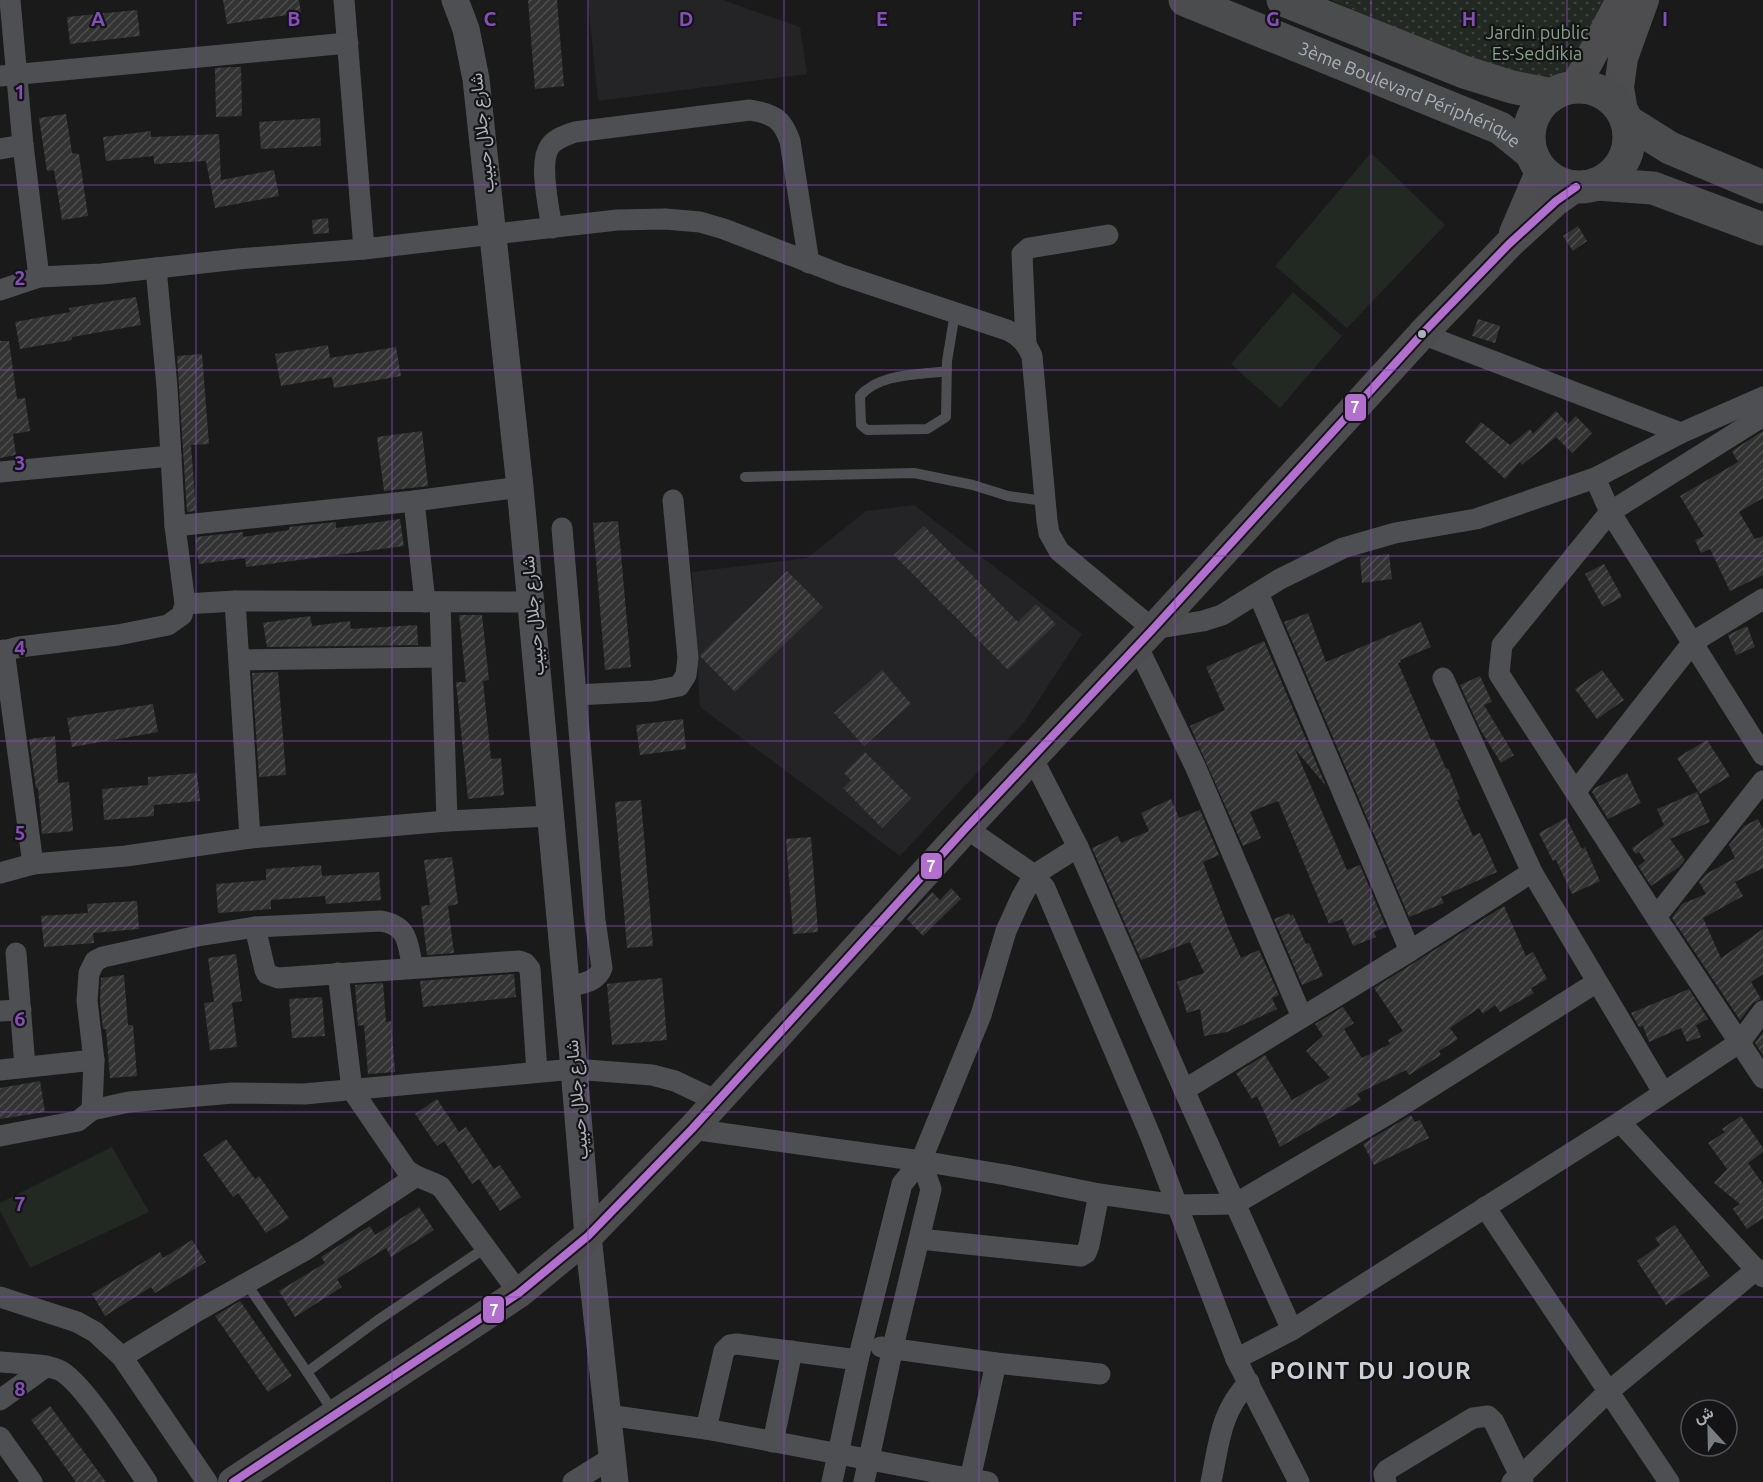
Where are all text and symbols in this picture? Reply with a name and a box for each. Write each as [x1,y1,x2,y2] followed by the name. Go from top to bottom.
[91,7,105,30] text: A
[287,7,301,30] text: B
[484,7,497,30] text: C
[679,7,693,30] text: D
[876,7,888,30] text: E
[1071,7,1083,30] text: F
[1266,7,1280,30] text: G
[1462,7,1476,30] text: H
[1662,7,1668,30] text: I
[1485,22,1589,63] park label: Jardin public Es-Seddikia
[1296,37,1525,151] street label: 3ème Boulevard Périphérique
[465,72,500,194] street label: شارع جلال حبيب
[14,80,26,103] text: 1
[14,266,26,289] text: 2
[1416,328,1428,340] unlabelled marker
[1344,393,1367,422] line badge: 7
[1350,398,1360,416] text: 7
[14,451,26,474] text: 3
[517,555,550,677] street label: شارع جلال حبيب
[14,636,26,659] text: 4
[14,821,26,844] text: 5
[920,852,943,880] line badge: 7
[926,857,936,875] text: 7
[14,1007,26,1030] text: 6
[561,1039,594,1161] street label: شارع جلال حبيب
[14,1192,26,1215] text: 7
[482,1295,505,1324] line badge: 7
[489,1301,499,1319] text: 7
[1270,1357,1472,1384] district label: POINT DU JOUR
[14,1377,26,1400] text: 8
[1679,1398,1739,1458] north arrow
[1691,1402,1716,1427] text: ش

